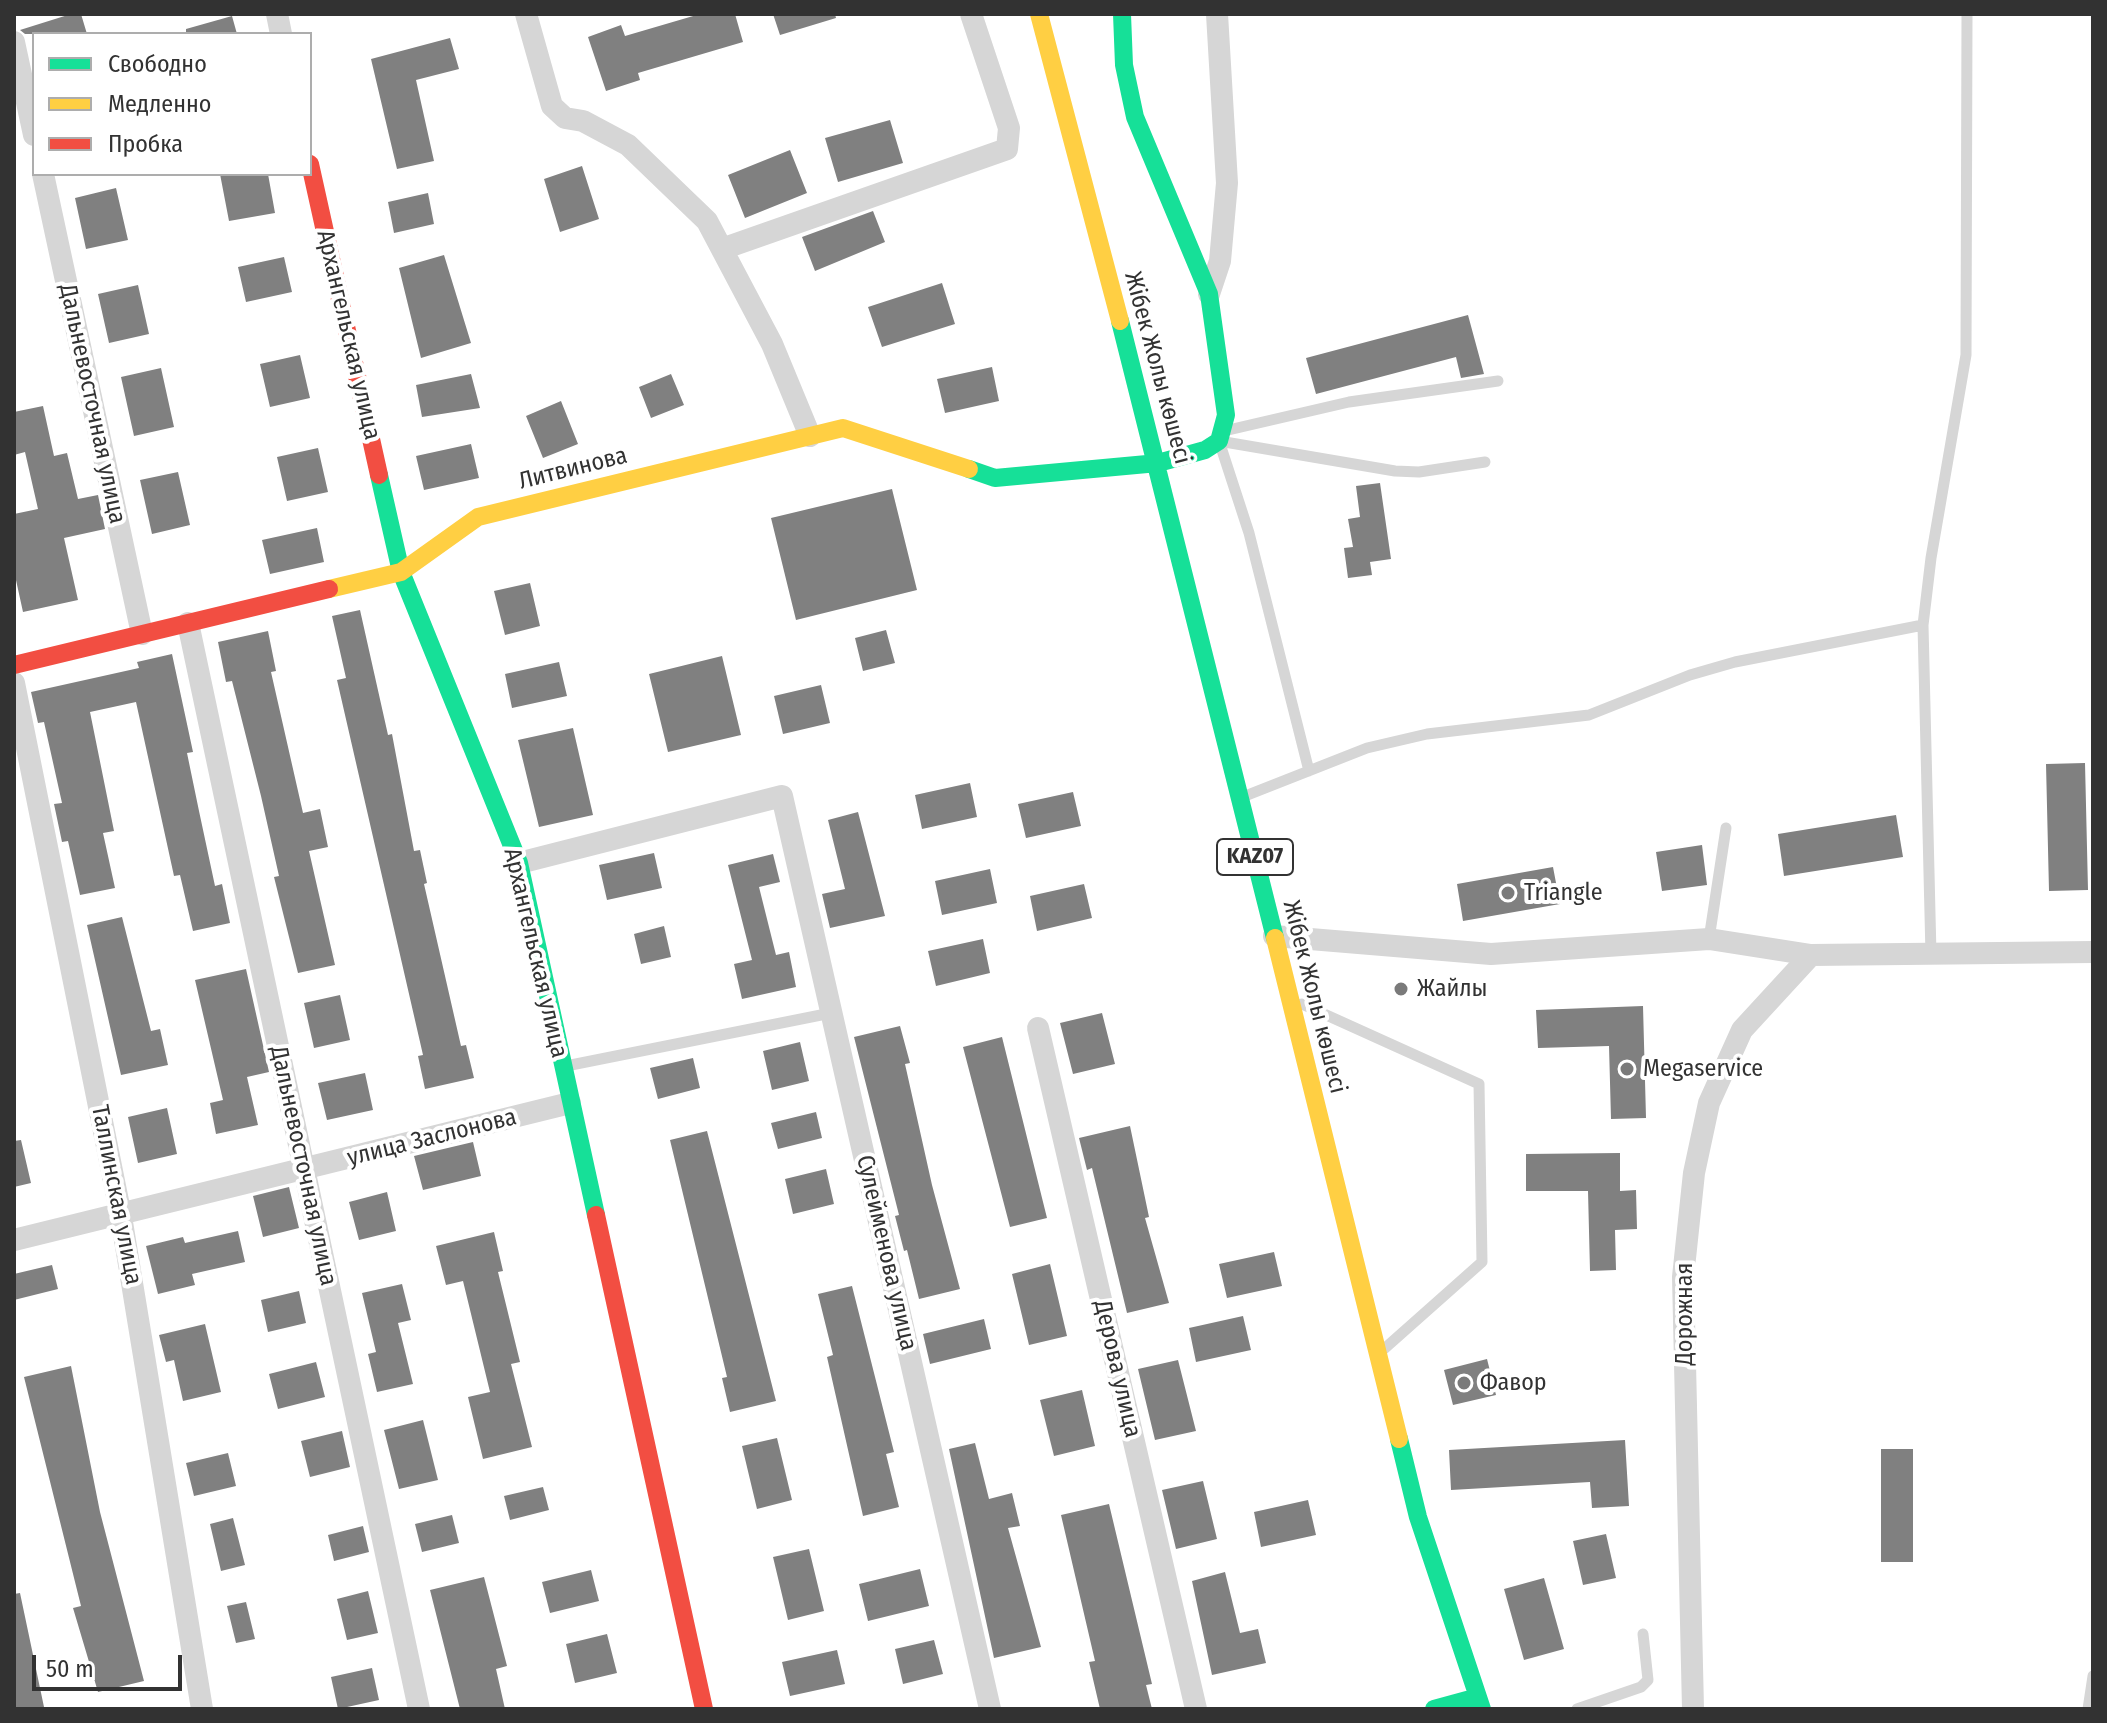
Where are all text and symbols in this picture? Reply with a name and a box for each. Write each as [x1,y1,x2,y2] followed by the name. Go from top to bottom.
[32,32,312,176] legend
[108,50,207,78] text: Свободно
[108,90,211,118] text: Медленно
[108,130,183,158] text: Пробка
[310,227,386,443] street label: Архангельская улица
[1117,269,1197,467] street label: Жібек Жолы көшесі
[53,282,131,526] street label: Дальневосточная улица
[516,442,630,496] street label: Литвинова
[1217,839,1293,875] road number: KAZ07
[497,845,573,1061] street label: Архангельская улица
[1524,879,1603,907] place label: Triangle
[1499,884,1517,902] marker: Triangle
[1276,898,1352,1096] street label: Жібек Жолы көшесі
[1417,975,1488,1003] place label: Жайлы
[1392,980,1410,998] marker: Жайлы
[264,1044,342,1288] street label: Дальневосточная улица
[1643,1055,1763,1083] place label: Megaservice
[1618,1060,1636,1078] marker: Megaservice
[84,1103,148,1287] street label: Таллинская улица
[345,1103,519,1173] street label: улица Заслонова
[850,1152,922,1354] street label: Сулейменова улица
[1671,1263,1699,1365] street label: Дорожная
[1087,1298,1147,1440] street label: Дерова улица
[1480,1369,1547,1397] place label: Фавор
[1455,1374,1473,1392] marker: Фавор
[36,1639,186,1689] scale bar
[46,1655,94,1683] text: 50 m

